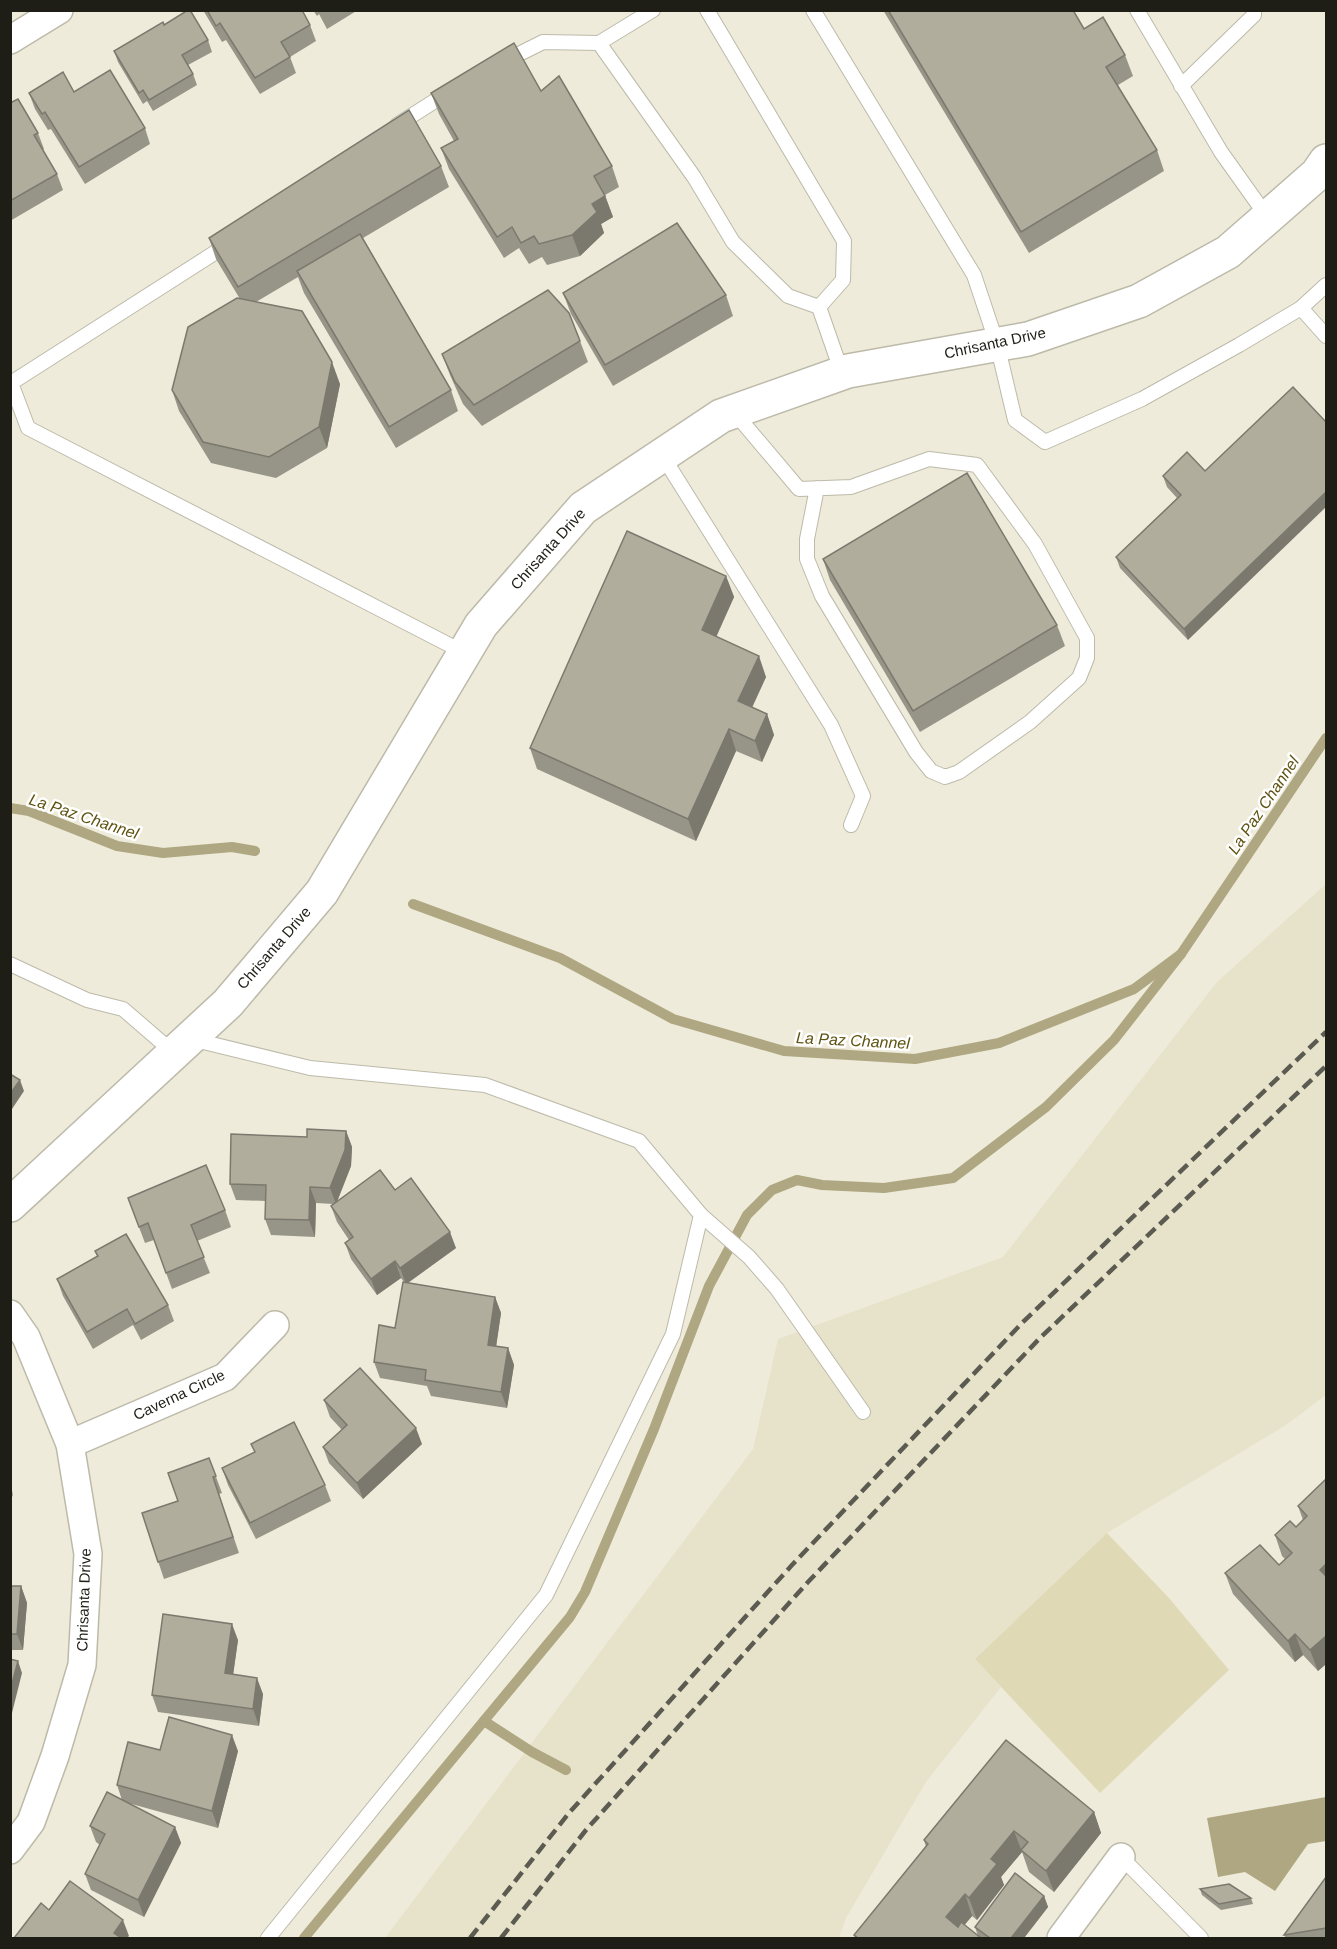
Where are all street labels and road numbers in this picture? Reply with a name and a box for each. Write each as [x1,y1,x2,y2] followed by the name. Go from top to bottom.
[943,323,1047,362] street label: Chrisanta Drive
[507,505,589,593] street label: Chrisanta Drive
[233,903,314,992] street label: Chrisanta Drive
[130,1366,227,1423] street label: Caverna Circle
[73,1548,94,1652] street label: Chrisanta Drive

